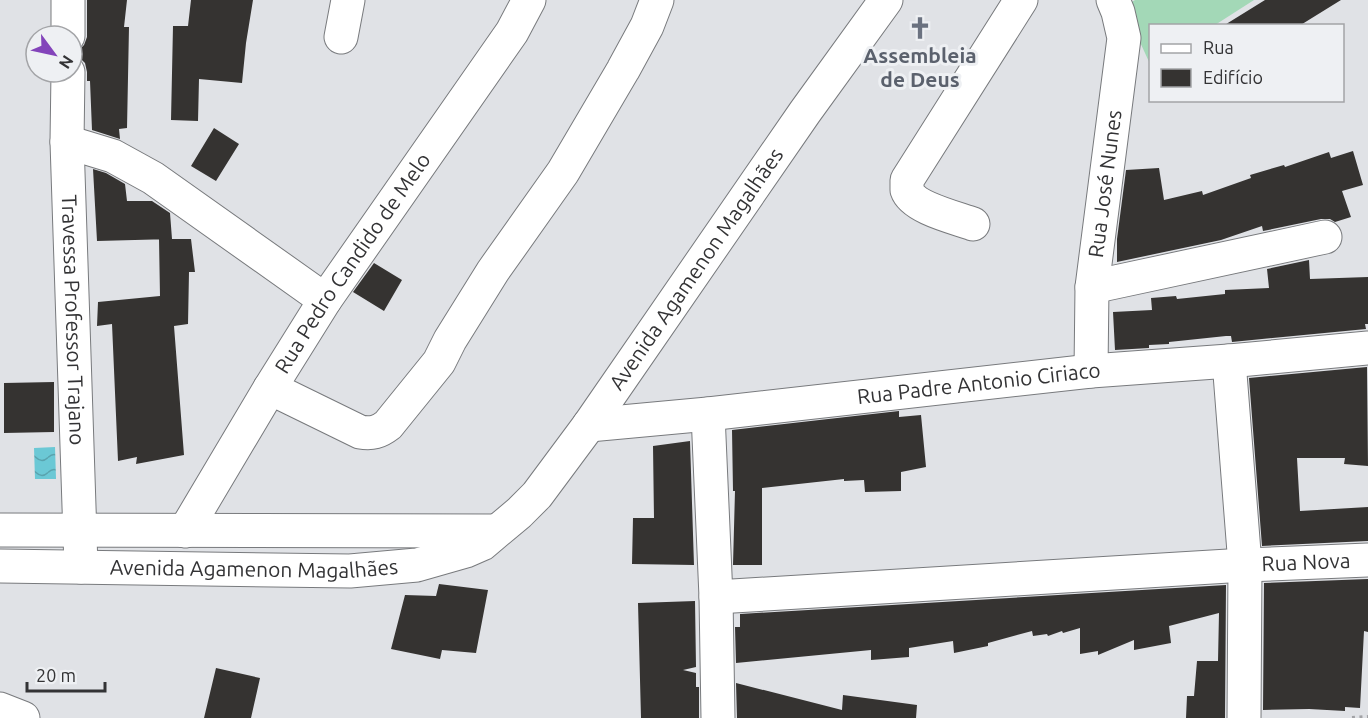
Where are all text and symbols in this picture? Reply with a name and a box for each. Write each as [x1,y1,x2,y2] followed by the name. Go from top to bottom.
[907,15,933,41] church icon: Assembleia de Deus
[24,24,84,84] north arrow
[1149,24,1344,102] legend
[1203,37,1234,57] text: Rua
[863,43,977,91] place label: Assembleia de Deus
[56,52,77,72] text: N
[1203,67,1263,87] text: Edifício
[1083,109,1126,259] street label: Rua José Nunes
[604,143,788,394] street label: Avenida Agamenon Magalhães
[269,148,435,377] street label: Rua Pedro Candido de Melo
[58,194,90,446] street label: Travessa Professor Trajano
[856,357,1101,408] street label: Rua Padre Antonio Ciriaco
[1261,548,1351,575] street label: Rua Nova
[110,554,399,582] street label: Avenida Agamenon Magalhães
[27,655,105,693] scale bar
[36,665,76,685] text: 20 m

